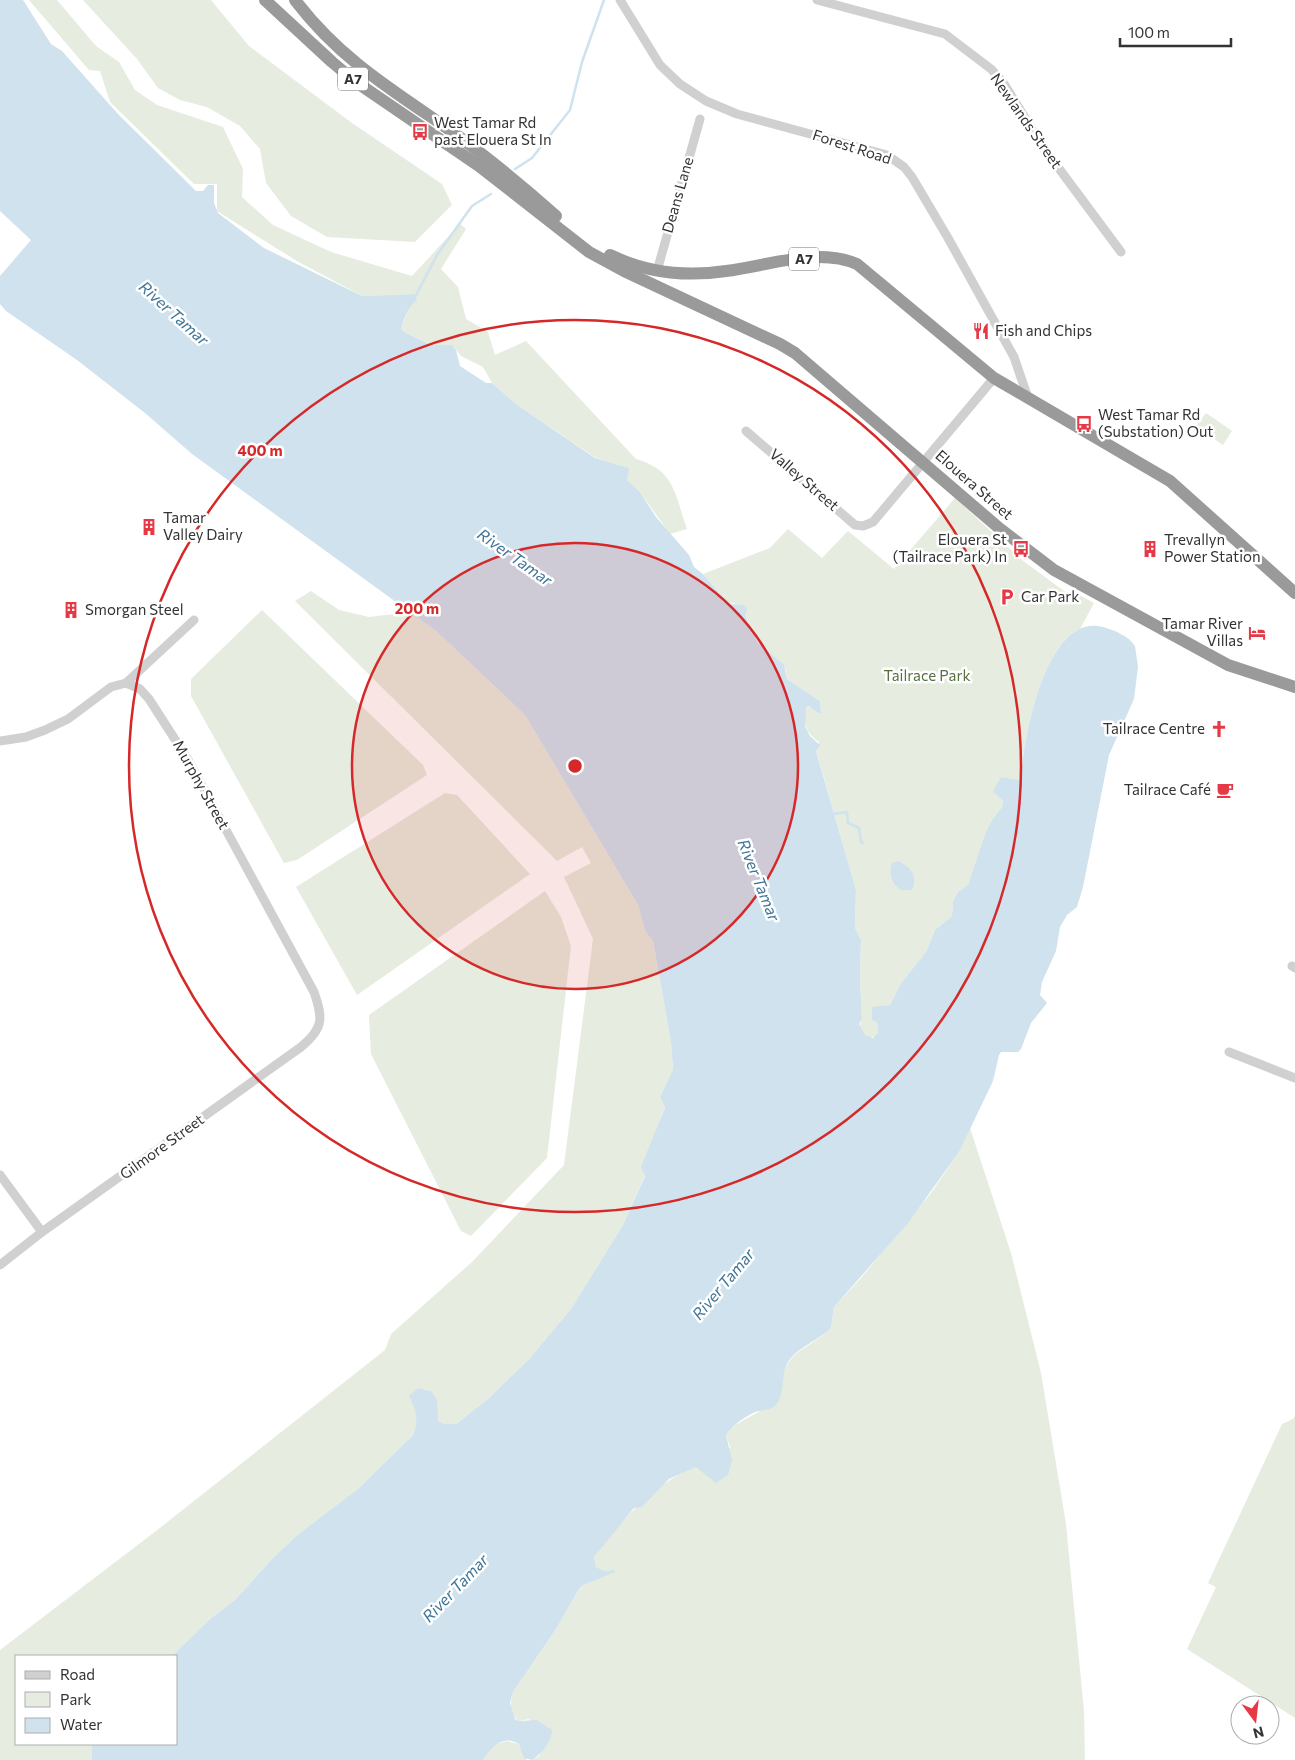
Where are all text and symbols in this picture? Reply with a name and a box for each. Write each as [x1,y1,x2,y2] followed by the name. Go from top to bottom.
[1120,15,1231,47] scale bar
[1128,23,1170,41] text: 100 m
[338,68,368,90] road number: A7
[987,69,1066,171] street label: Newlands Street
[434,113,552,148] place label: West Tamar Rd past Elouera St In
[410,122,430,142] bus stop icon: West Tamar Rd past Elouera St In
[811,125,894,167] street label: Forest Road
[658,155,696,235] street label: Deans Lane
[789,248,819,270] road number: A7
[136,277,213,349] water label: River Tamar
[971,321,991,341] restaurant icon: Fish and Chips
[995,321,1092,339] place label: Fish and Chips
[1098,405,1213,440] place label: West Tamar Rd (Substation) Out
[1074,414,1094,434] bus stop icon: West Tamar Rd (Substation) Out
[237,441,283,459] text: 400 m
[766,444,843,514] street label: Valley Street
[932,446,1017,523] street label: Elouera Street
[163,508,243,543] place label: Tamar Valley Dairy
[139,517,159,537] building icon: Tamar Valley Dairy
[474,524,557,590] water label: River Tamar
[893,530,1007,565] place label: Elouera St (Tailrace Park) In
[1164,530,1261,565] place label: Trevallyn Power Station
[1011,539,1031,559] bus stop icon: Elouera St (Tailrace Park) In
[1140,539,1160,559] building icon: Trevallyn Power Station
[997,587,1017,607] parking icon: Car Park
[1021,587,1079,605] place label: Car Park
[395,599,439,617] text: 200 m
[61,600,81,620] building icon: Smorgan Steel
[85,600,184,618] place label: Smorgan Steel
[1162,614,1243,649] place label: Tamar River Villas
[1247,623,1267,643] hotel icon: Tamar River Villas
[883,666,971,684] park label: Tailrace Park
[1103,719,1205,737] place label: Tailrace Centre
[1209,719,1229,739] church icon: Tailrace Centre
[170,737,234,832] street label: Murphy Street
[566,757,584,775] centre of rings
[1124,780,1211,798] place label: Tailrace Café
[1215,780,1235,800] cafe icon: Tailrace Café
[734,836,785,924] water label: River Tamar
[116,1110,207,1183] street label: Gilmore Street
[687,1244,758,1323] water label: River Tamar
[418,1549,492,1625] water label: River Tamar
[15,1655,178,1745] legend
[60,1665,95,1683] text: Road
[60,1690,91,1708] text: Park
[1230,1695,1280,1745] north arrow
[60,1715,102,1733] text: Water
[1251,1723,1266,1743] text: N

